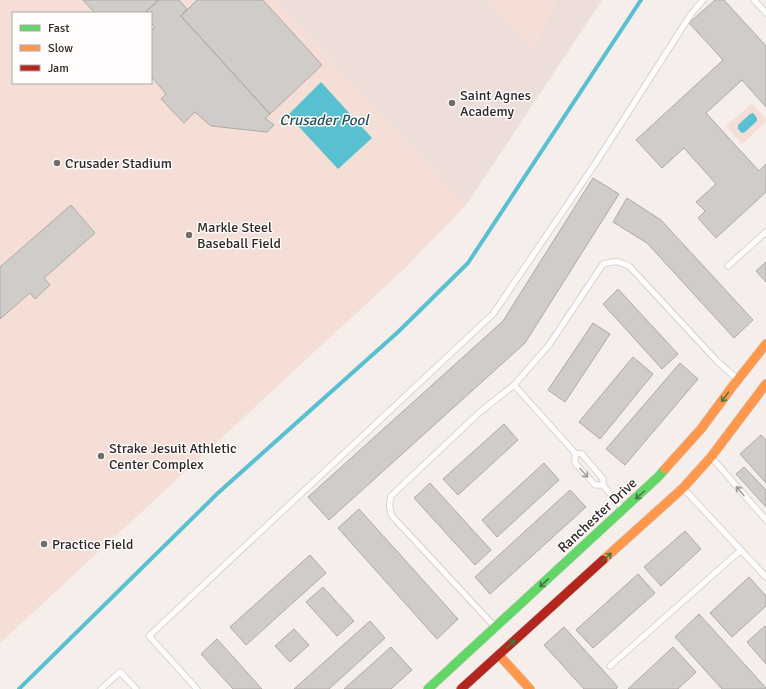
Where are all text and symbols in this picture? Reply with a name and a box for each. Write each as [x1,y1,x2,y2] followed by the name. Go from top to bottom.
[12,12,152,84] legend
[48,21,69,36] text: Fast
[48,41,73,56] text: Slow
[48,61,69,76] text: Jam
[460,87,531,120] place label: Saint Agnes Academy
[447,98,457,108] marker: Saint Agnes Academy
[279,111,370,129] water label: Crusader Pool
[65,155,172,172] place label: Crusader Stadium
[52,158,62,168] marker: Crusader Stadium
[197,219,281,252] place label: Markle Steel Baseball Field
[184,230,194,240] marker: Markle Steel Baseball Field
[721,391,729,402] one-way arrow
[109,440,237,473] place label: Strake Jesuit Athletic Center Complex
[96,451,106,461] marker: Strake Jesuit Athletic Center Complex
[580,468,589,479] one-way arrow
[554,474,640,556] street label: Ranchester Drive
[736,485,745,496] one-way arrow
[634,490,645,499] one-way arrow
[52,536,133,553] place label: Practice Field
[39,539,49,549] marker: Practice Field
[602,552,612,561] one-way arrow
[539,578,549,587] one-way arrow
[506,639,516,649] one-way arrow

